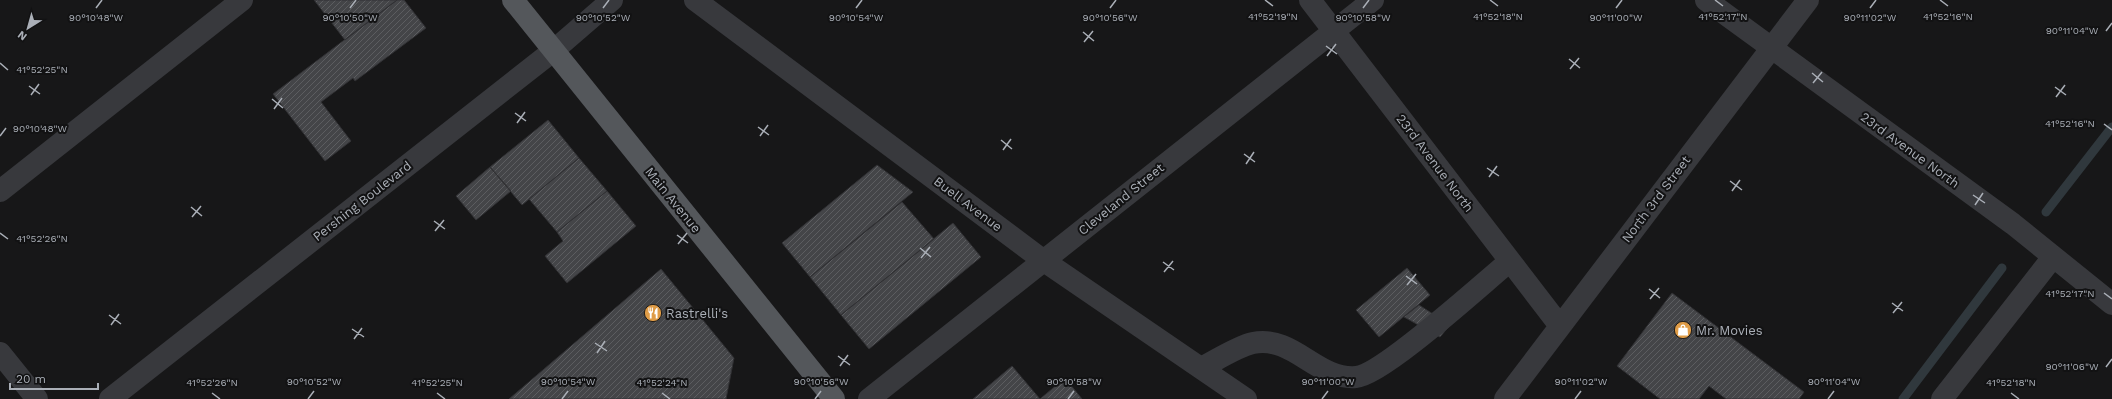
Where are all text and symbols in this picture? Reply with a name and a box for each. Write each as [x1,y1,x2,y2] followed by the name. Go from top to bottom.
[8,8,48,48] north arrow
[1248,11,1298,22] text: 41°52'19"N
[1473,11,1523,22] text: 41°52'18"N
[1698,11,1748,22] text: 41°52'17"N
[1923,11,1973,22] text: 41°52'16"N
[69,12,124,23] text: 90°10'48"W
[322,12,378,23] text: 90°10'50"W
[576,12,631,23] text: 90°10'52"W
[829,12,884,23] text: 90°10'54"W
[1083,12,1138,23] text: 90°10'56"W
[1335,12,1391,23] text: 90°10'58"W
[1589,12,1643,23] text: 90°11'00"W
[1844,12,1897,23] text: 90°11'02"W
[2046,25,2099,36] text: 90°11'04"W
[15,28,29,43] text: N
[16,64,68,75] text: 41°52'25"N
[1858,109,1962,191] street label: 23rd Avenue North
[1393,111,1477,215] street label: 23rd Avenue North
[2045,118,2095,129] text: 41°52'16"N
[13,123,68,134] text: 90°10'48"W
[1619,152,1694,245] street label: North 3rd Street
[310,158,414,244] street label: Pershing Boulevard
[1075,160,1167,238] street label: Cleveland Street
[642,164,704,236] street label: Main Avenue
[931,174,1005,234] street label: Buell Avenue
[16,233,68,244] text: 41°52'26"N
[2045,288,2095,299] text: 41°52'17"N
[643,303,663,323] restaurant icon: Rastrelli's
[666,306,728,321] place label: Rastrelli's
[1673,320,1693,340] shop icon: Mr. Movies
[1696,323,1763,338] place label: Mr. Movies
[2045,361,2099,372] text: 90°11'06"W
[10,365,98,391] scale bar
[16,372,46,386] text: 20 m
[287,376,342,387] text: 90°10'52"W
[541,376,596,387] text: 90°10'54"W
[794,376,849,387] text: 90°10'56"W
[1046,376,1102,387] text: 90°10'58"W
[1301,376,1355,387] text: 90°11'00"W
[1555,376,1608,387] text: 90°11'02"W
[1808,376,1861,387] text: 90°11'04"W
[186,377,238,388] text: 41°52'26"N
[411,377,463,388] text: 41°52'25"N
[637,377,687,388] text: 41°52'24"N
[1986,377,2036,388] text: 41°52'18"N

